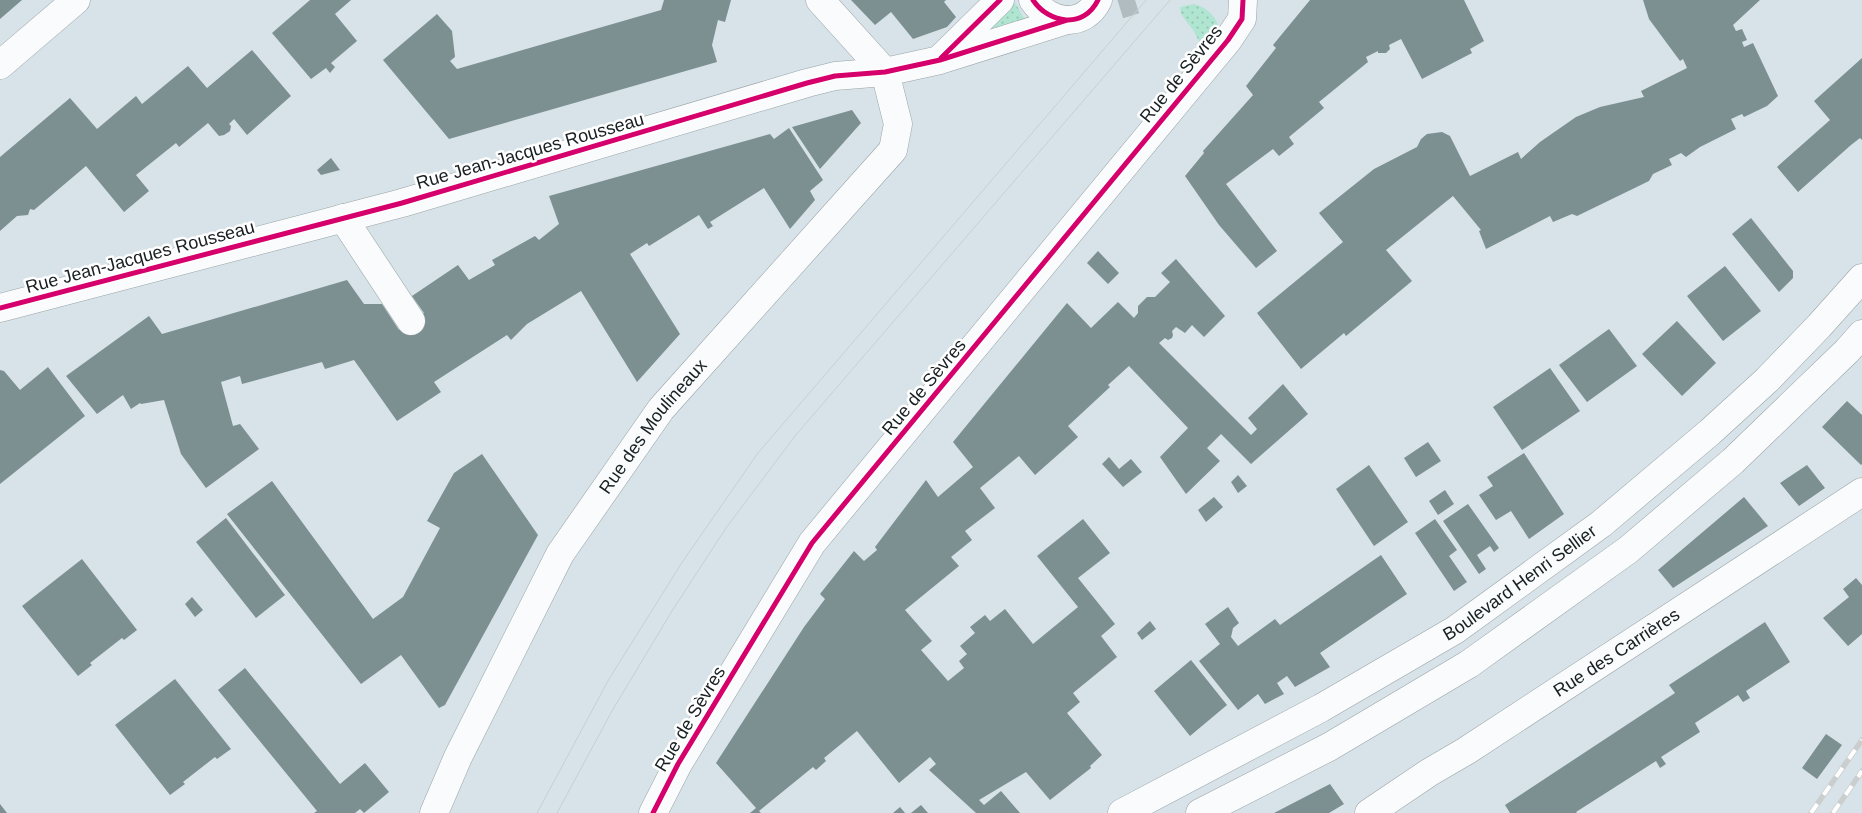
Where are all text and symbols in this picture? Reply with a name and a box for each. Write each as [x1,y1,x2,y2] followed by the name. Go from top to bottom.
[1136,21,1226,127] street label: Rue de Sèvres
[414,109,646,193] street label: Rue Jean-Jacques Rousseau
[23,217,257,297] street label: Rue Jean-Jacques Rousseau
[878,335,970,439] street label: Rue de Sèvres
[595,355,711,498] street label: Rue des Moulineaux
[1439,521,1600,645] street label: Boulevard Henri Sellier
[1550,604,1683,701] street label: Rue des Carrières
[651,663,729,775] street label: Rue de Sèvres

